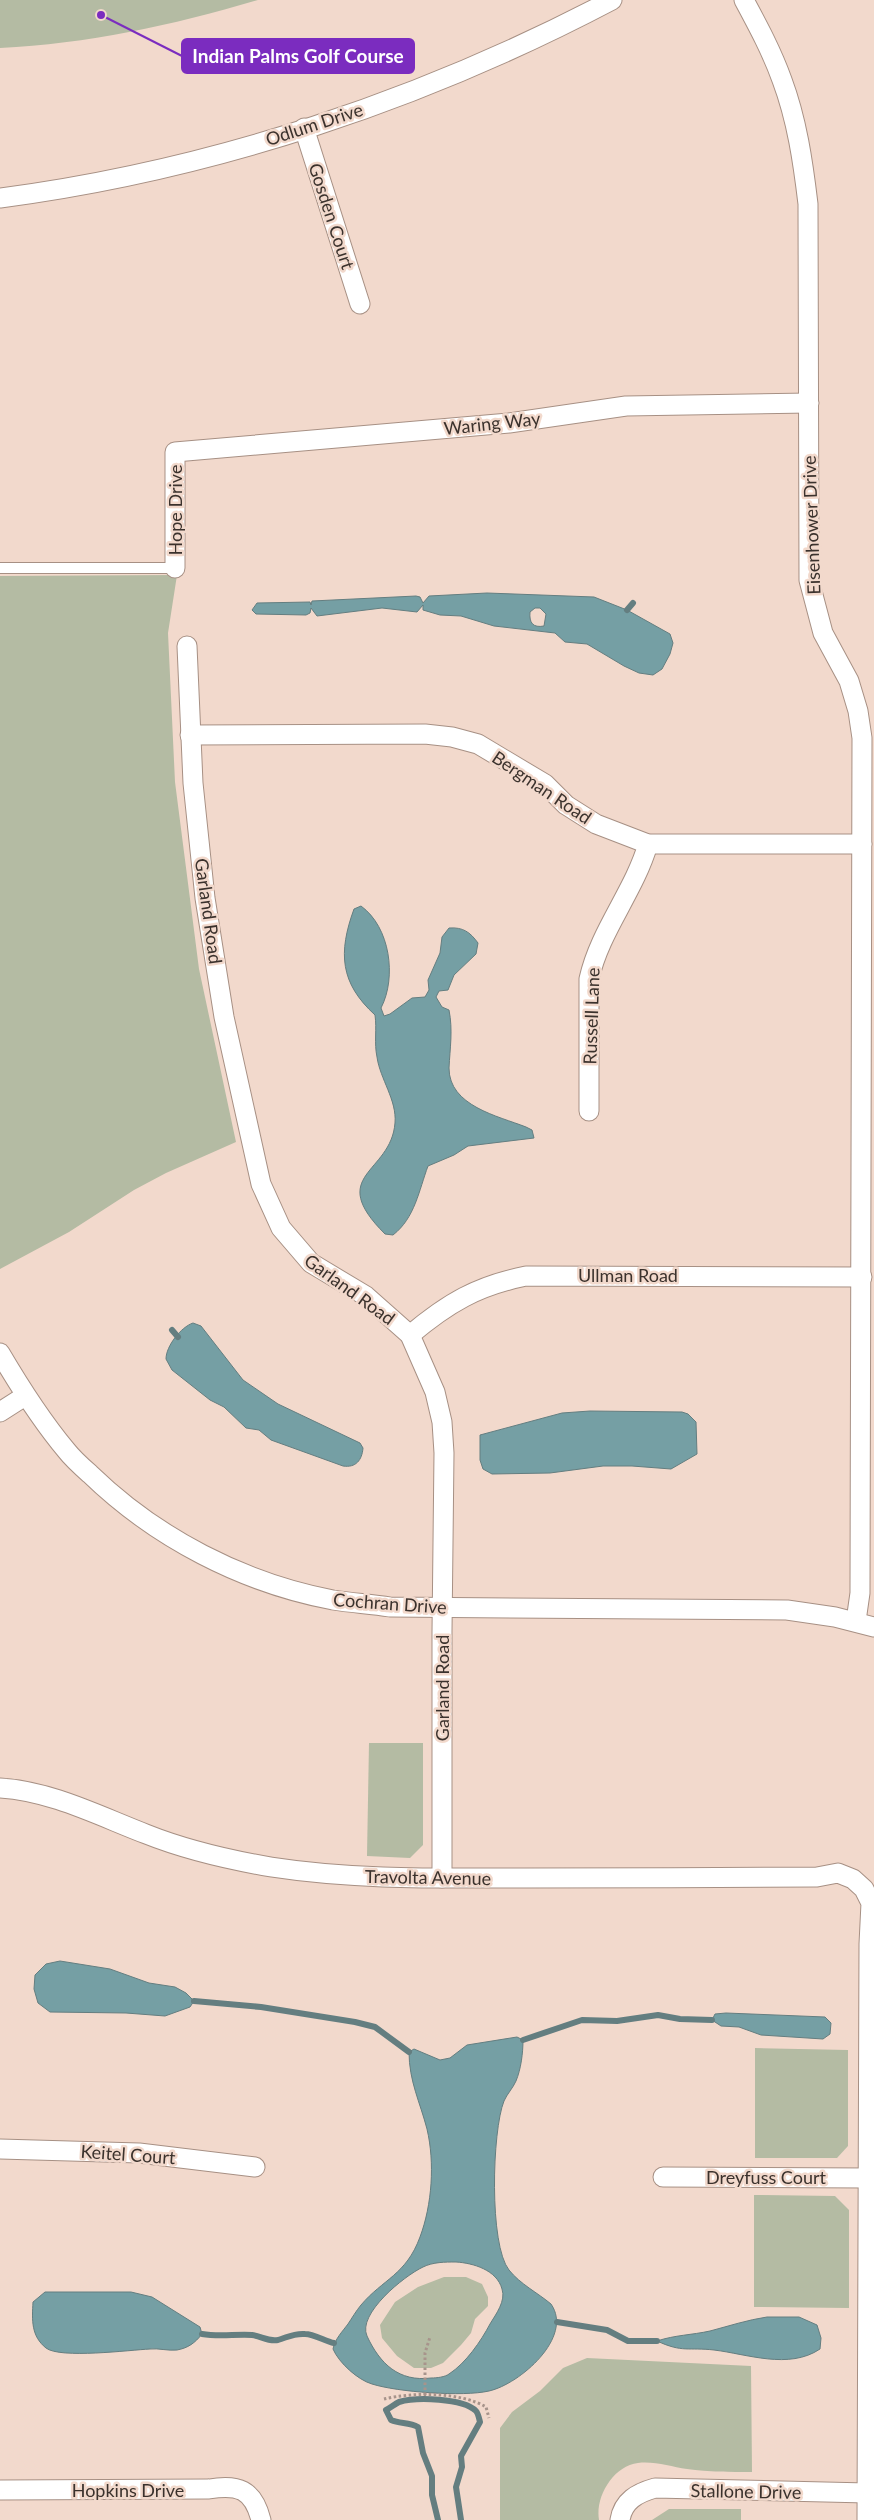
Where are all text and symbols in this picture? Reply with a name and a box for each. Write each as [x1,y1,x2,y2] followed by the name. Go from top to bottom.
[182,39,414,73] callout: Indian Palms Golf Course
[192,44,404,67] text: Indian Palms Golf Course
[263,98,365,150] street label: Odlum Drive
[304,160,360,272] street label: Gosden Court
[443,407,542,439] street label: Waring Way
[798,455,824,595] street label: Eisenhower Drive
[164,465,186,555] street label: Hope Drive
[488,746,596,828] street label: Bergman Road
[191,857,227,965] street label: Garland Road
[578,967,604,1065] street label: Russell Lane
[300,1249,400,1329] street label: Garland Road
[578,1264,678,1286] street label: Ullman Road
[333,1588,447,1618] street label: Cochran Drive
[431,1635,453,1741] street label: Garland Road
[365,1865,491,1889] street label: Travolta Avenue
[80,2140,177,2168] street label: Keitel Court
[706,2166,826,2188] street label: Dreyfuss Court
[72,2479,184,2501] street label: Hopkins Drive
[691,2479,801,2503] street label: Stallone Drive

